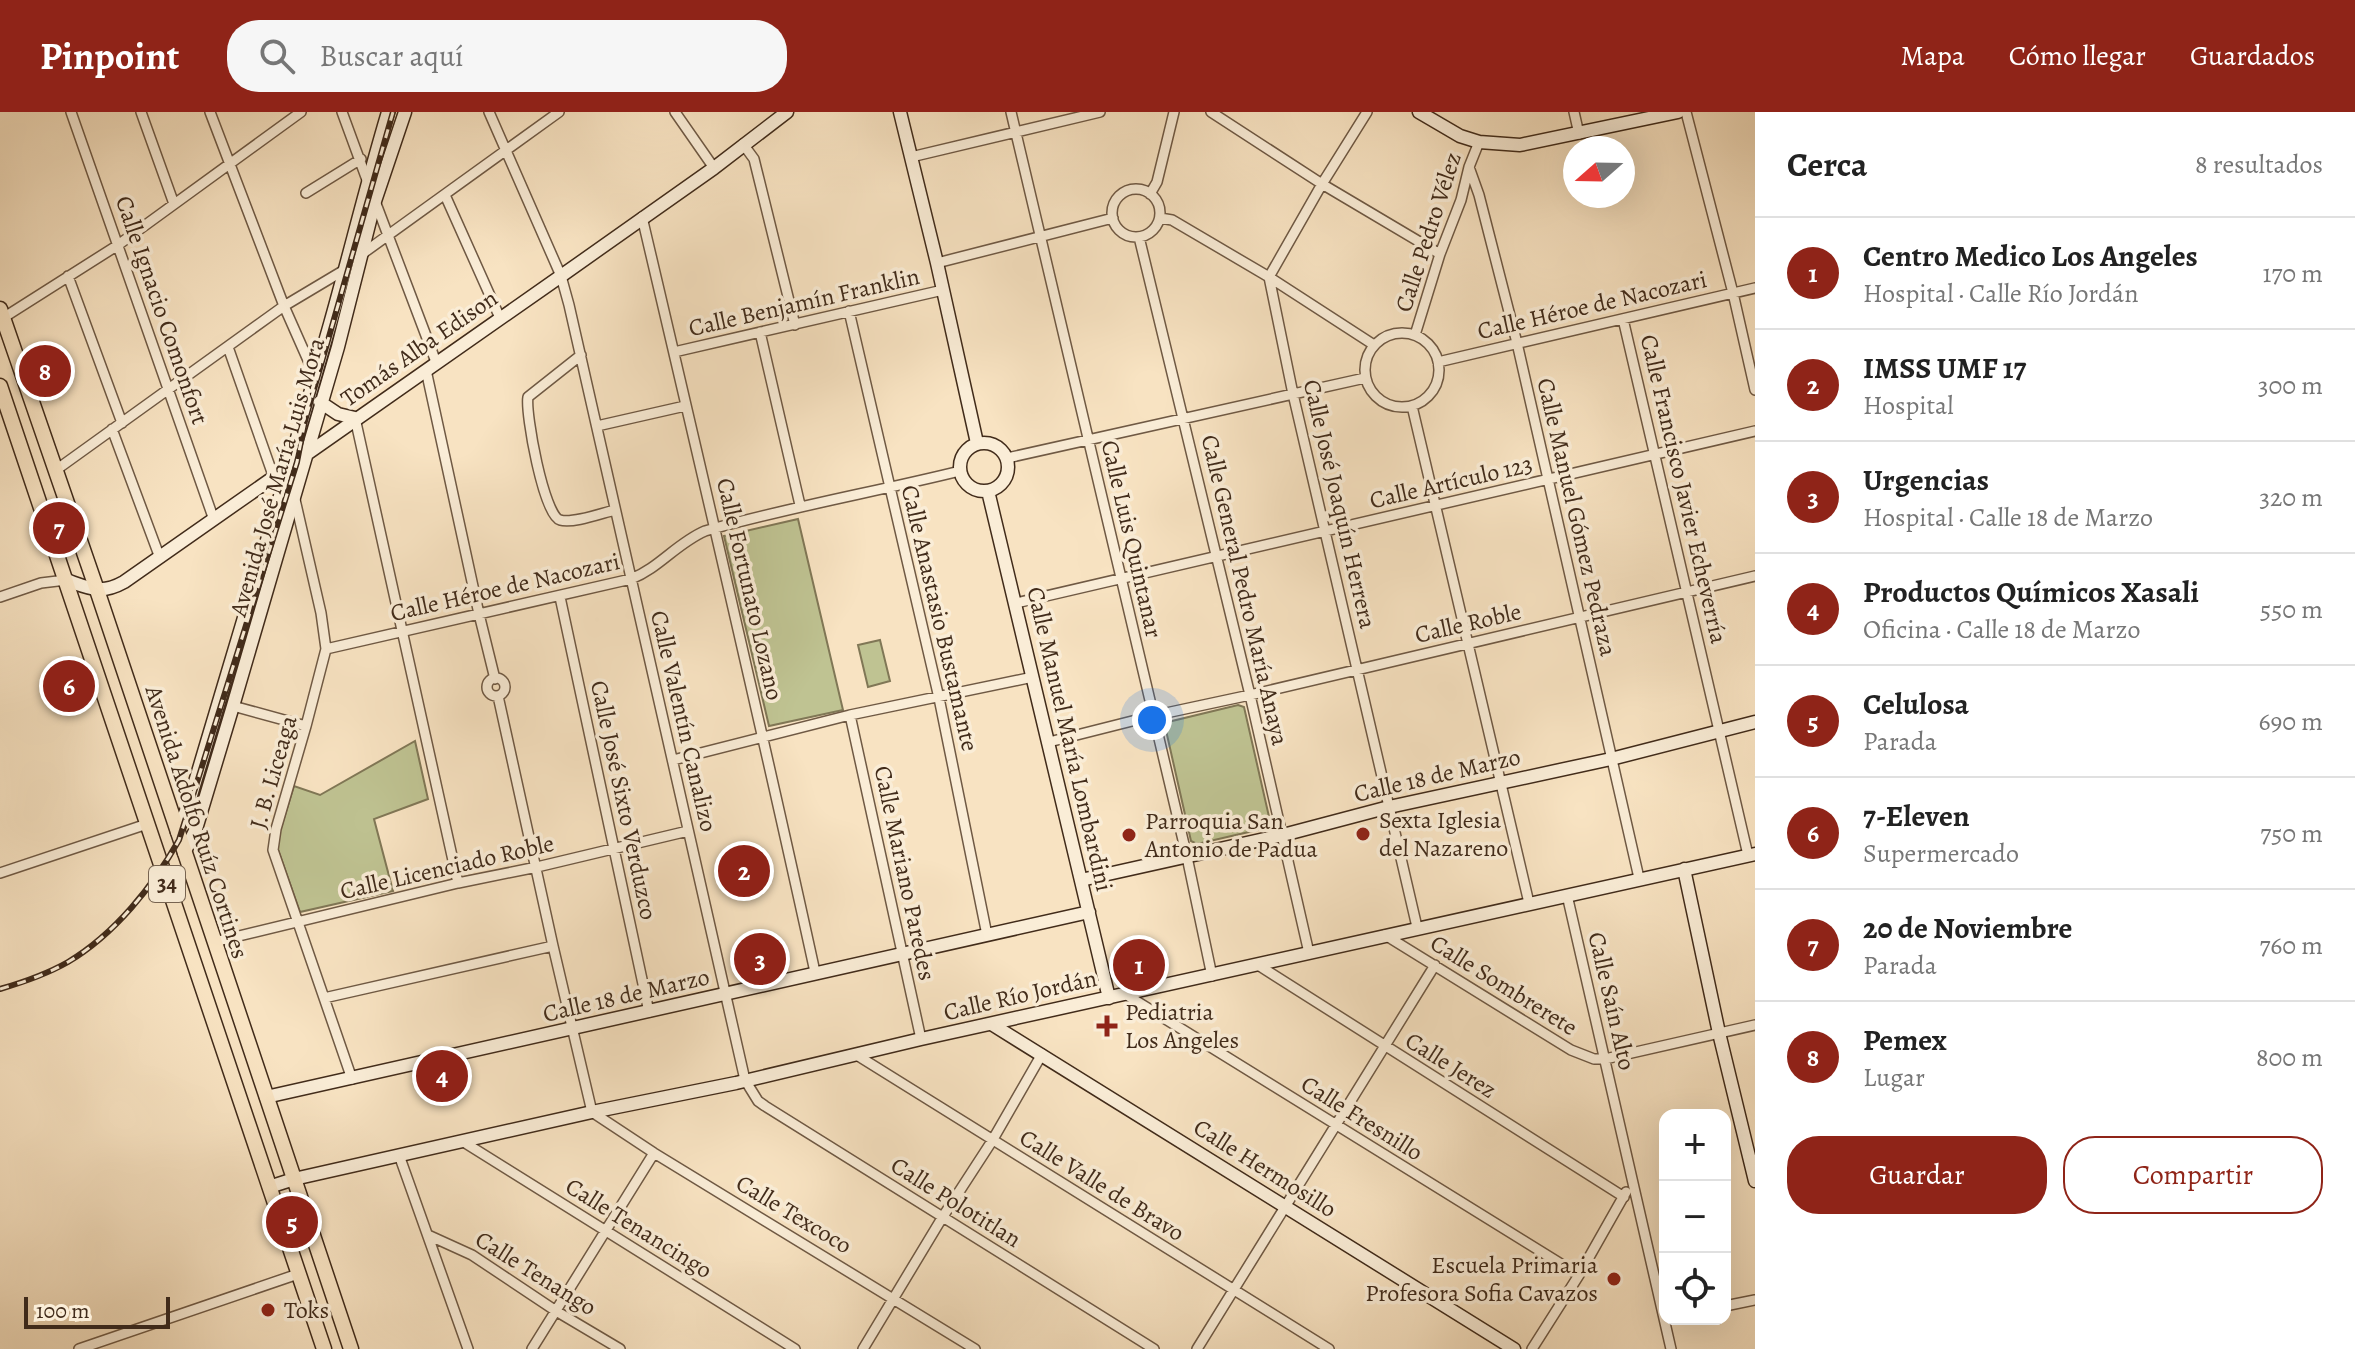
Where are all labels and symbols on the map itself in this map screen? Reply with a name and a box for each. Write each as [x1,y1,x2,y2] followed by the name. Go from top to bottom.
[1563,136,1635,208] north arrow
[1387,148,1469,316] street label: Calle Pedro Vélez
[108,191,216,429] street label: Calle Ignacio Comonfort
[685,260,923,344] street label: Calle Benjamín Franklin
[1474,263,1710,347] street label: Calle Héroe de Nacozari
[334,282,504,414] street label: Tomás Alba Edison
[1633,331,1735,648] street label: Calle Francisco Javier Echeverría
[222,333,332,621] street label: Avenida José María Luis Mora
[19,341,71,401] pin: 8
[1529,375,1625,660] street label: Calle Manuel Gómez Pedraza
[1296,376,1384,633] street label: Calle José Joaquín Herrera
[1194,432,1297,749] street label: Calle General Pedro María Anaya
[1094,437,1170,641] street label: Calle Luis Quintanar
[1366,448,1536,516] street label: Calle Artículo 123
[709,475,791,703] street label: Calle Fortunato Lozano
[894,482,986,754] street label: Calle Anastasio Bustamante
[33,498,85,558] pin: 7
[387,545,623,629] street label: Calle Héroe de Nacozari
[1019,584,1121,894] street label: Calle Manuel María Lombardini
[1412,595,1524,651] street label: Calle Roble
[643,607,725,835] street label: Calle Valentín Canalizo
[43,656,95,716] pin: 6
[583,677,665,923] street label: Calle José Sixto Verduzco
[137,680,256,963] street label: Avenida Adolfo Ruíz Cortines
[1132,700,1172,740] your location
[242,711,305,832] street label: J. B. Liceaga
[1351,740,1523,810] street label: Calle 18 de Marzo
[867,763,943,983] street label: Calle Mariano Paredes
[1379,804,1508,864] place label: Sexta Iglesia del Nazareno
[1144,805,1318,865] place label: Parroquia San Antonio de Padua
[1354,825,1372,843] marker: Sexta Iglesia del Nazareno
[1120,826,1138,844] marker: Parroquia San Antonio de Padua
[337,827,557,907] street label: Calle Licenciado Roble
[718,841,770,901] pin: 2
[149,866,185,902] road number: 34
[1424,927,1584,1043] street label: Calle Sombrerete
[734,929,786,989] pin: 3
[1581,929,1643,1073] street label: Calle Saín Alto
[1113,935,1165,995] pin: 1
[540,960,712,1030] street label: Calle 18 de Marzo
[940,962,1100,1028] street label: Calle Río Jordán
[1125,996,1239,1056] place label: Pediatria Los Angeles
[1096,1015,1118,1037] marker: Pediatria Los Angeles
[1399,1024,1503,1106] street label: Calle Jerez
[416,1046,468,1106] pin: 4
[1295,1068,1429,1168] street label: Calle Fresnillo
[1187,1111,1343,1225] street label: Calle Hermosillo
[1013,1121,1191,1249] street label: Calle Valle de Bravo
[885,1149,1027,1255] street label: Calle Polotitlan
[730,1167,858,1261] street label: Calle Texcoco
[560,1170,718,1286] street label: Calle Tenancingo
[266,1192,318,1252] pin: 5
[469,1223,603,1323] street label: Calle Tenango
[1365,1249,1599,1309] place label: Escuela Primaria Profesora Sofia Cavazos
[1605,1270,1623,1288] marker: Escuela Primaria Profesora Sofia Cavazos
[24,1293,170,1329] scale bar
[284,1294,329,1326] place label: Toks
[259,1301,277,1319] marker: Toks

